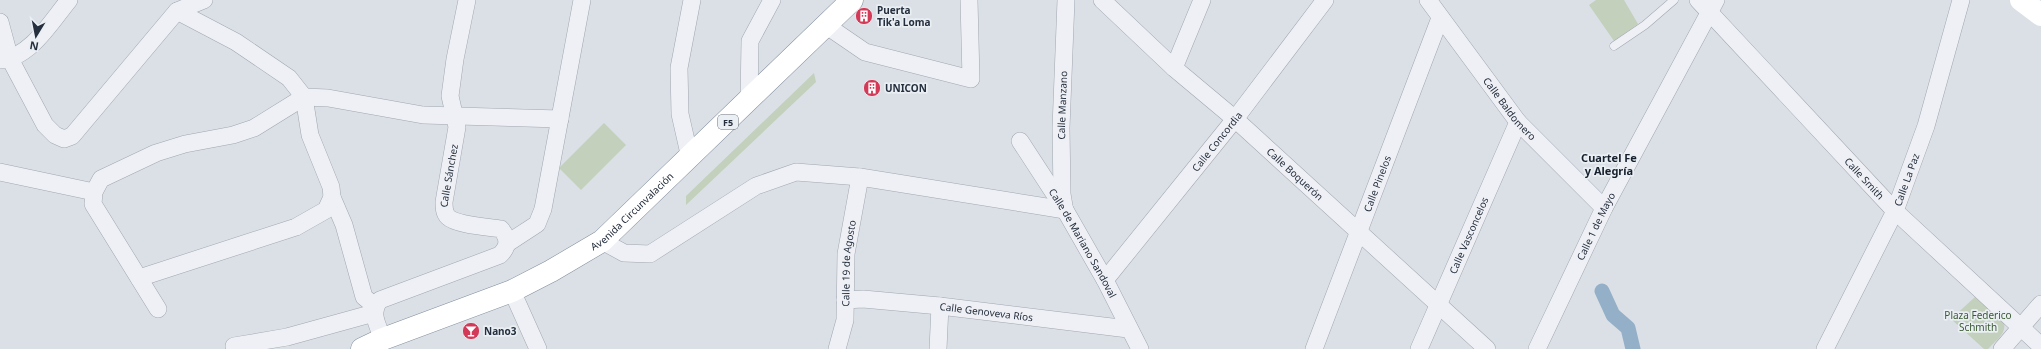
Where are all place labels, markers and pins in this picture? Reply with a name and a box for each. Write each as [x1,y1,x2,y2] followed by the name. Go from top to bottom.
[877,3,930,29] place label: Puerta Tik'a Loma
[854,6,874,26] building icon: Puerta Tik'a Loma
[862,78,882,98] building icon: UNICON
[885,81,927,95] place label: UNICON
[461,321,481,341] bar icon: Nano3
[484,324,517,338] place label: Nano3

